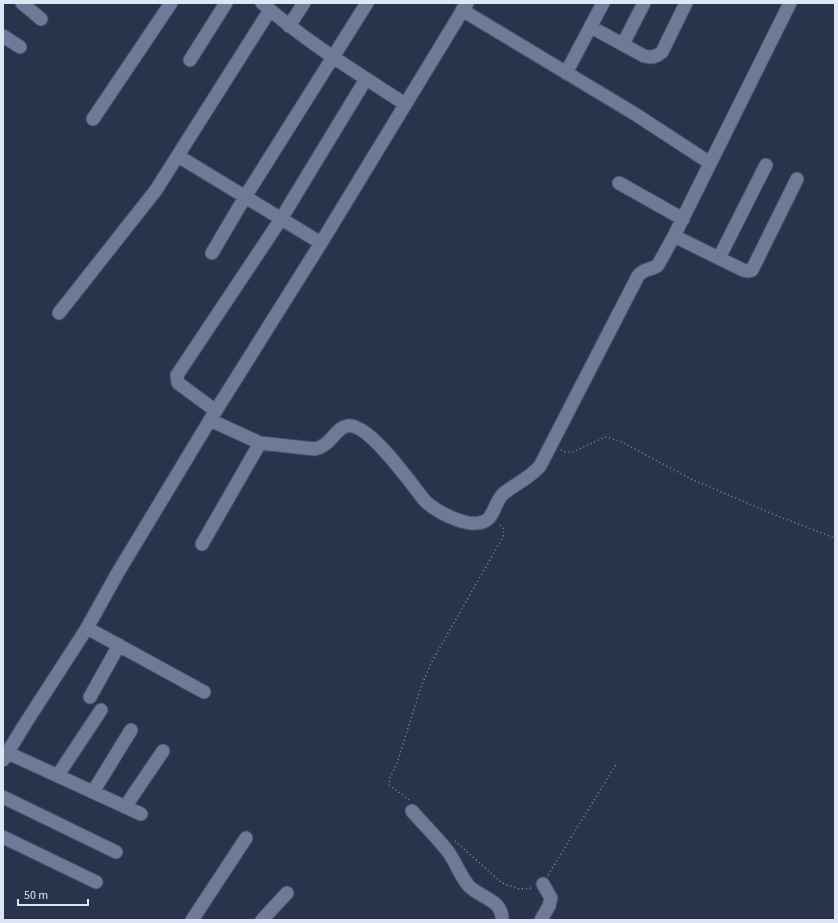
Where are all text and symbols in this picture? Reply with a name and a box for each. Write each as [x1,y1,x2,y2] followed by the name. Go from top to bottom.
[18,881,88,907] scale bar
[24,887,48,904] text: 50 m

